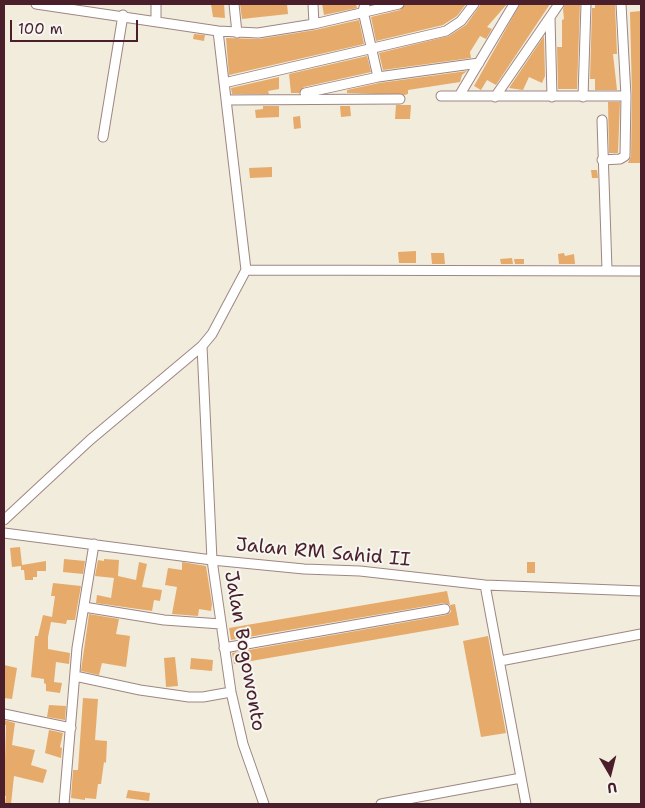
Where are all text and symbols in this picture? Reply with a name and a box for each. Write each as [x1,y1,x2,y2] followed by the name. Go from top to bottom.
[12,10,140,42] scale bar
[18,19,63,39] text: 100 m
[235,534,411,572] street label: Jalan RM Sahid II
[219,569,269,733] street label: Jalan Bogowonto
[585,748,635,798] north arrow
[606,778,618,797] text: U

